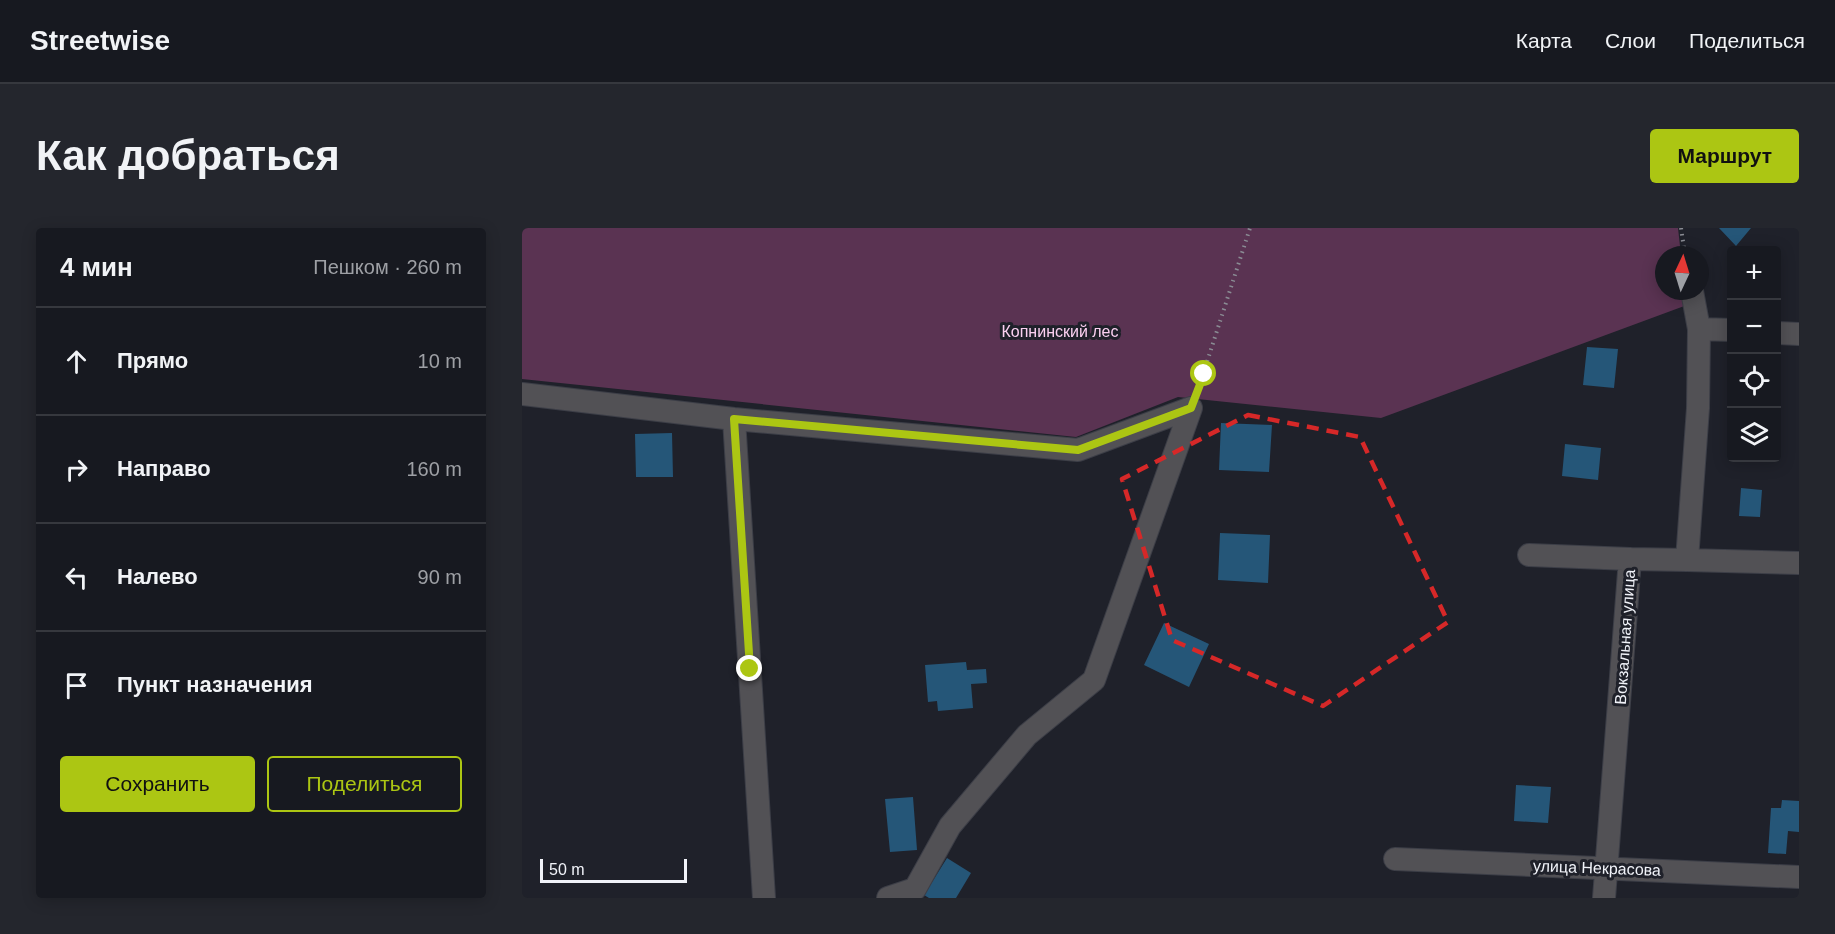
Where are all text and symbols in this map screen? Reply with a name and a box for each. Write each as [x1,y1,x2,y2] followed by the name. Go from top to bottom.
[30,25,170,56] text: Streetwise
[1516,29,1572,52] text: Карта
[1605,29,1656,52] text: Слои
[1689,29,1805,52] text: Поделиться
[1650,129,1799,183] button: Маршрут
[36,132,340,179] text: Как добраться
[1655,246,1709,300] north arrow
[1727,246,1781,462] map controls
[1727,246,1781,300] button: +
[60,252,133,282] text: 4 мин
[313,256,462,278] text: Пешком · 260 m
[1727,300,1781,354] button: −
[1001,323,1119,340] park label: Копнинский лес
[60,345,93,378] icon: ahead
[117,348,188,373] text: Прямо
[418,350,462,372] text: 10 m
[1727,354,1781,408] button: locate
[1190,360,1216,386] route start
[1727,408,1781,462] button: layers
[60,453,93,486] icon: right
[117,456,211,481] text: Направо
[406,458,462,480] text: 160 m
[60,561,93,594] icon: left
[117,564,198,589] text: Налево
[418,566,462,588] text: 90 m
[1612,569,1638,705] street label: Вокзальная улица
[736,655,762,681] route end
[60,669,93,702] icon: arrive
[117,672,313,697] text: Пункт назначения
[60,756,255,812] button: Сохранить
[267,756,462,812] button: Поделиться
[540,856,687,884] scale bar
[1533,857,1661,879] street label: улица Некрасова
[549,861,585,878] text: 50 m

